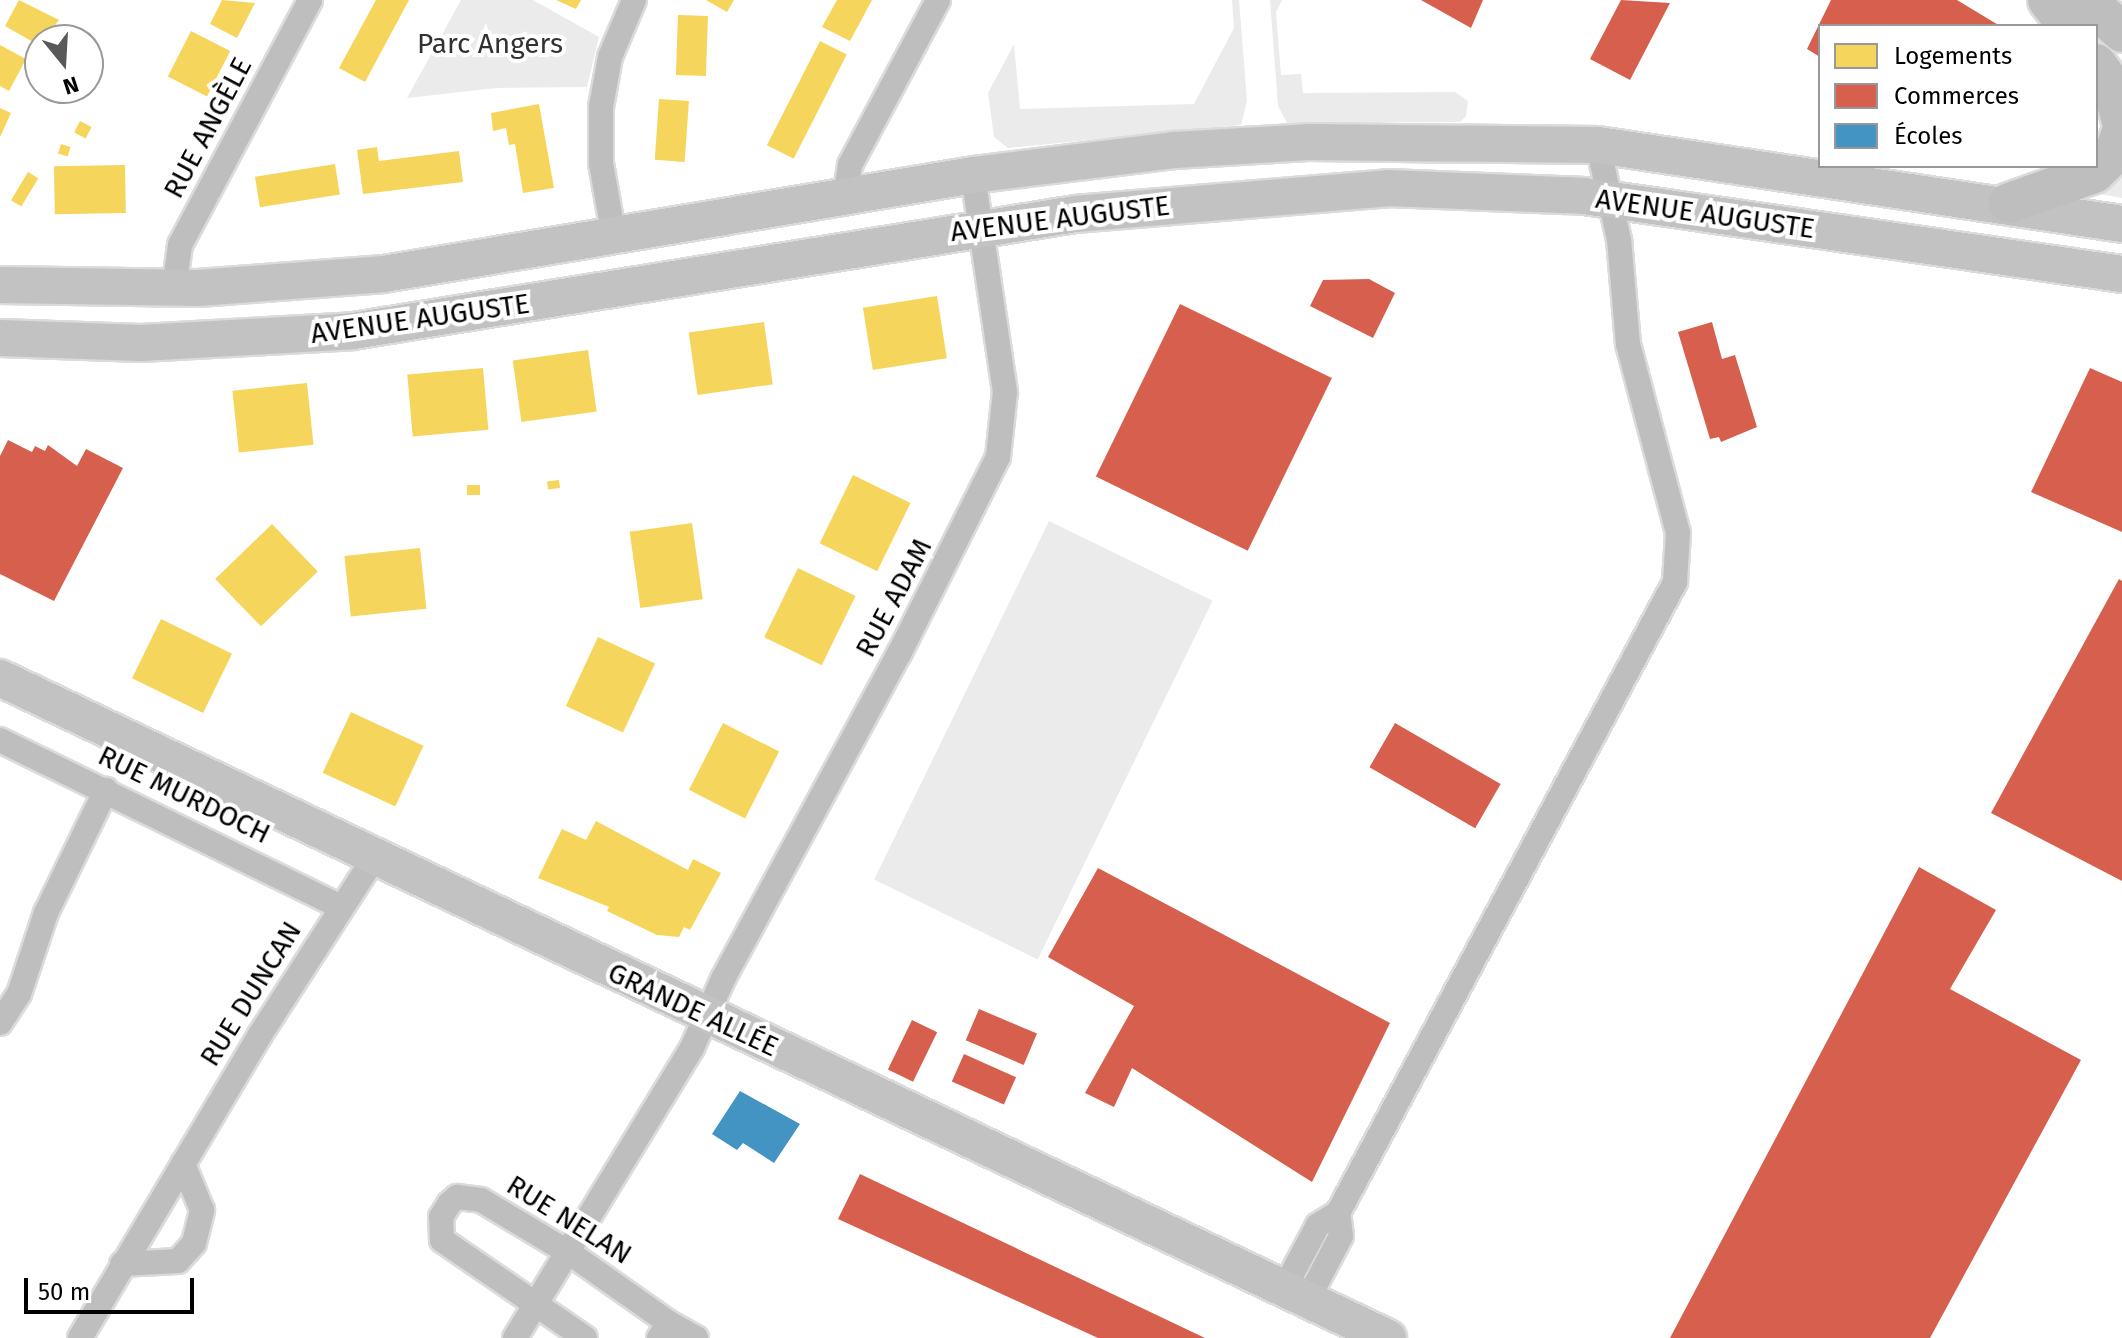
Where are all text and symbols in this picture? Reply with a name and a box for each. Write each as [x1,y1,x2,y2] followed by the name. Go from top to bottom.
[24,24,104,104] north arrow
[1818,24,2098,168] legend
[417,27,563,61] park label: Parc Angers
[1894,42,2012,70] text: Logements
[157,52,259,204] street label: RUE ANGÈLE
[60,70,82,100] text: N
[1894,82,2019,110] text: Commerces
[1894,122,1963,150] text: Écoles
[1593,182,1817,246] street label: AVENUE AUGUSTE
[948,189,1172,249] street label: AVENUE AUGUSTE
[308,287,532,351] street label: AVENUE AUGUSTE
[849,533,939,663] street label: RUE ADAM
[93,739,275,851] street label: RUE MURDOCH
[193,915,309,1073] street label: RUE DUNCAN
[602,956,784,1064] street label: GRANDE ALLÉE
[500,1168,638,1272] street label: RUE NELAN
[28,1262,198,1312] scale bar
[38,1278,90,1306] text: 50 m

